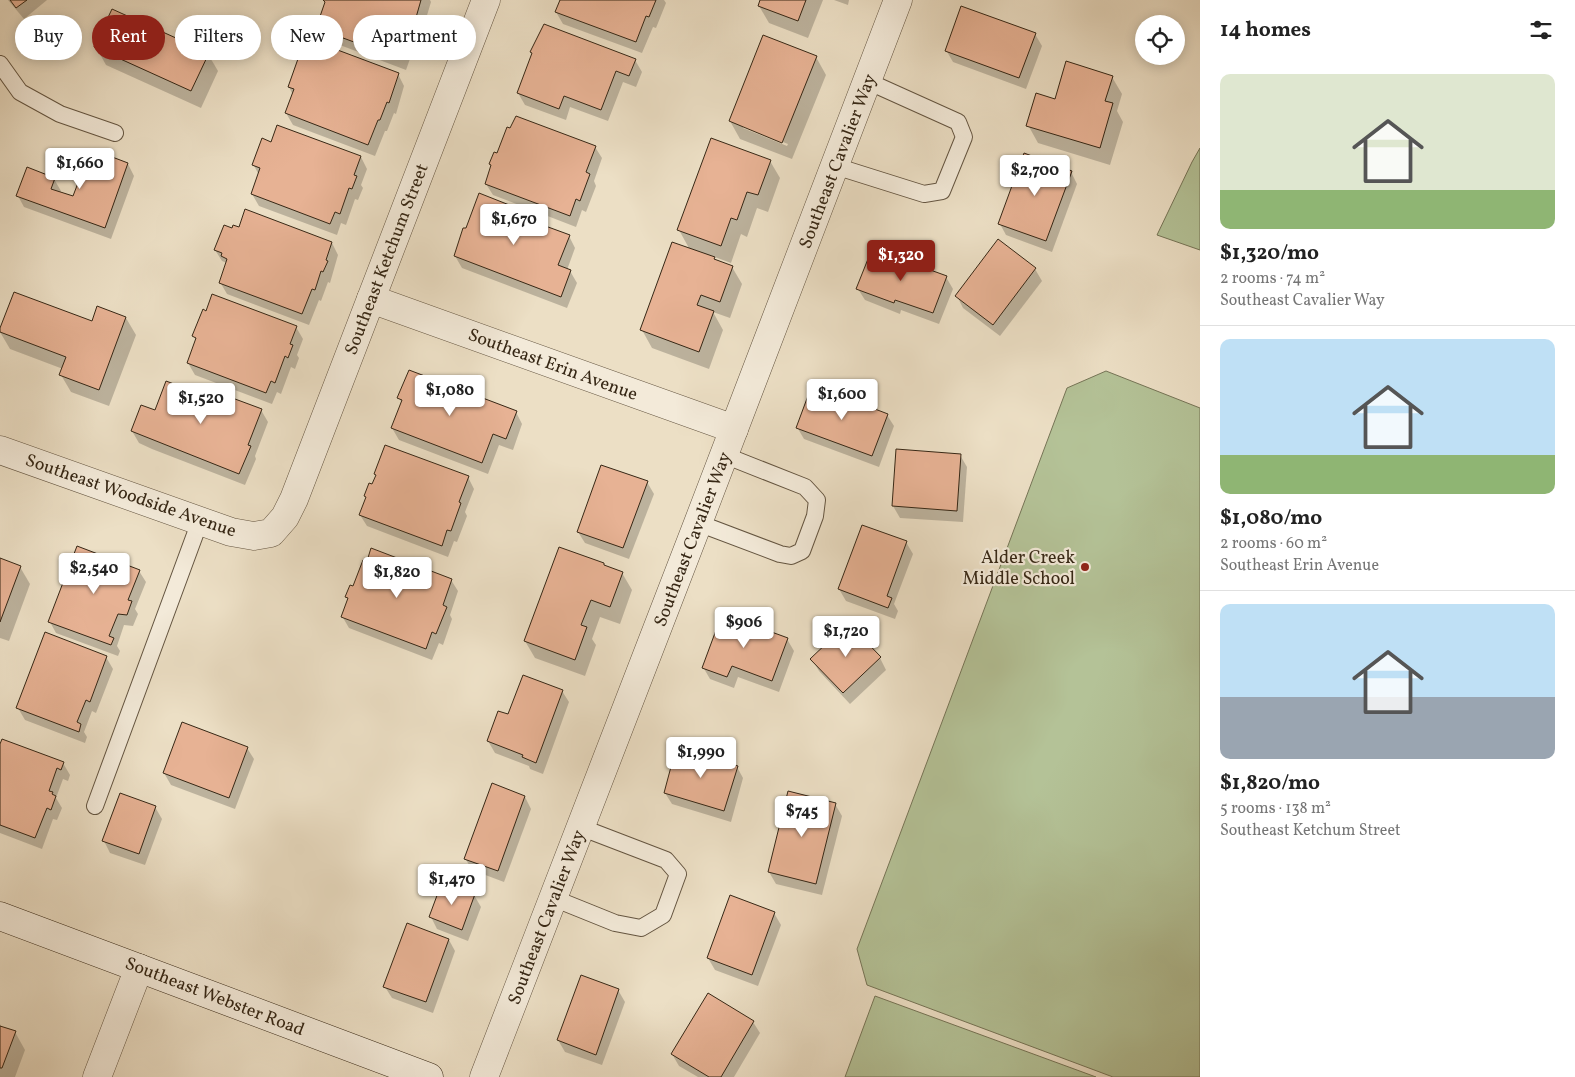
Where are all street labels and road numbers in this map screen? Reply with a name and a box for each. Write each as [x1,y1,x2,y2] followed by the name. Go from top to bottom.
[794,70,883,253] street label: Southeast Cavalier Way
[339,160,435,359] street label: Southeast Ketchum Street
[464,323,641,408] street label: Southeast Erin Avenue
[649,448,738,631] street label: Southeast Cavalier Way
[22,449,239,544] street label: Southeast Woodside Avenue
[503,826,592,1009] street label: Southeast Cavalier Way
[121,952,308,1043] street label: Southeast Webster Road

